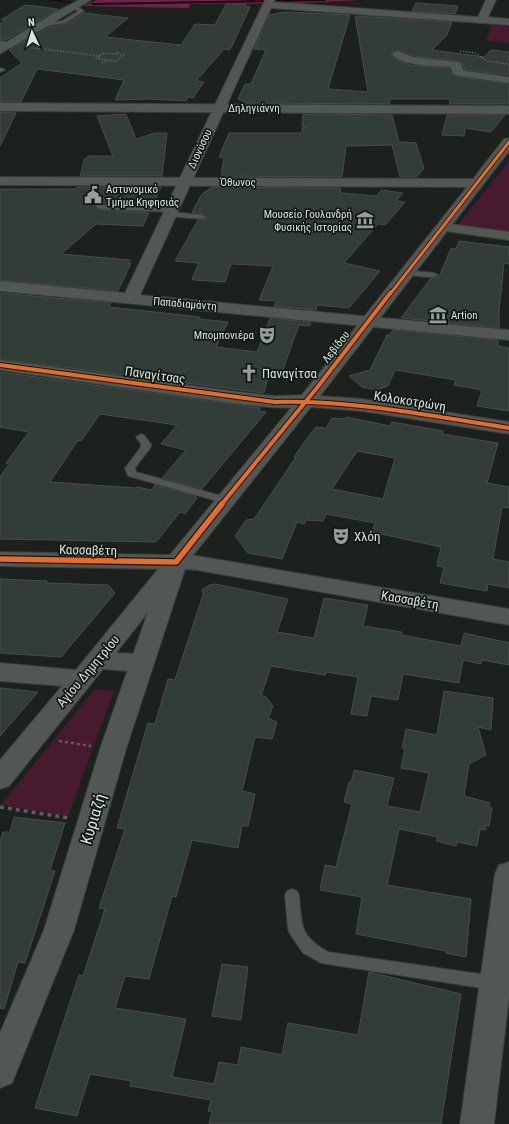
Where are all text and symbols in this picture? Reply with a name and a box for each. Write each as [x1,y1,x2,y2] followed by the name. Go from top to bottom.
[12,12,52,52] north arrow
[28,16,35,29] text: N
[228,102,280,115] street label: Δηληγιάννη
[185,127,215,171] street label: Διονύσου
[219,176,256,189] street label: Όθωνος
[106,183,179,209] place label: Αστυνομικό Τμήμα Κηφησιάς
[83,185,103,205] public building icon: Αστυνομικό Τμήμα Κηφησιάς
[264,208,352,234] place label: Μουσείο Γουλανδρή Φυσικής Ιστορίας
[355,210,375,230] museum icon: Μουσείο Γουλανδρή Φυσικής Ιστορίας
[153,295,217,313] street label: Παπαδιαμάντη
[428,305,448,325] museum icon: Artion
[451,309,478,322] place label: Artion
[257,325,277,345] theatre icon: Μπομπονιέρα
[194,329,255,342] place label: Μπομπονιέρα
[320,329,352,365] street label: Λεβίδου
[124,363,186,387] street label: Παναγίτσας
[239,363,259,383] church icon: Παναγίτσα
[262,366,317,381] place label: Παναγίτσα
[373,388,447,414] street label: Κολοκοτρώνη
[331,526,351,546] theatre icon: Χλόη
[354,529,381,544] place label: Χλόη
[59,542,117,558] street label: Κασσαβέτη
[380,588,440,612] street label: Κασσαβέτη
[54,632,122,710] street label: Αγίου Δημητρίου
[76,791,110,847] street label: Κυριαζή

